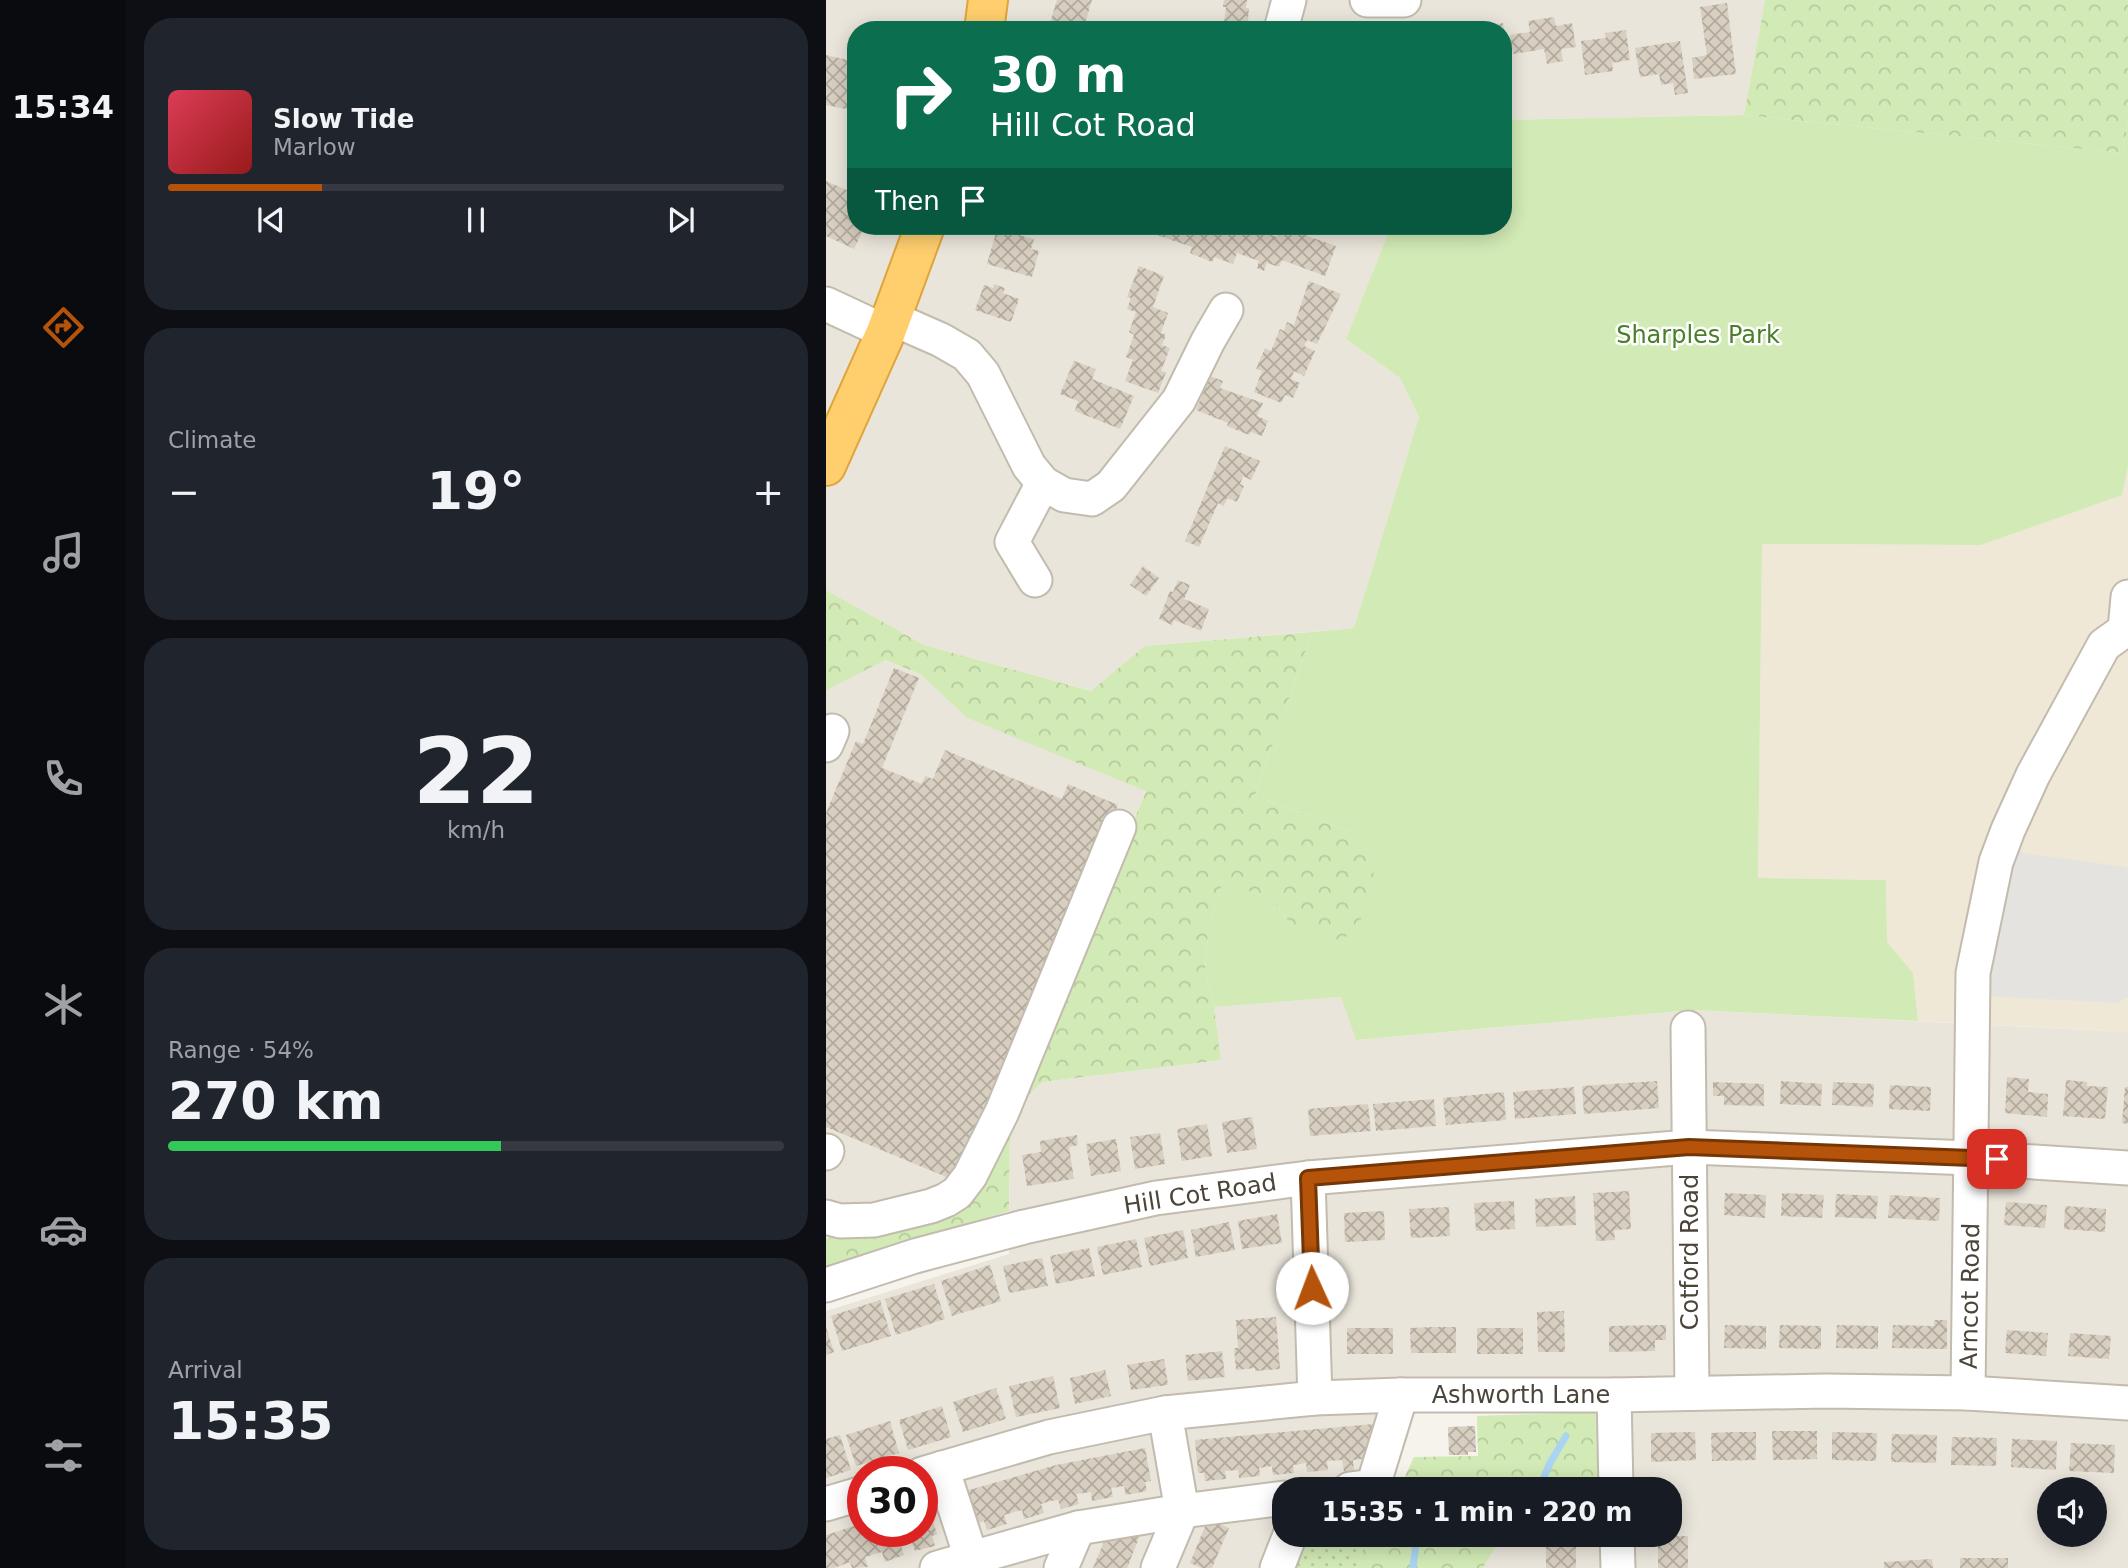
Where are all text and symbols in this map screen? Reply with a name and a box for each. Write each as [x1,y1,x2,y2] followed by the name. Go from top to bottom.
[990,47,1126,104] text: 30 m
[875,49,966,140] icon: right
[12,88,114,126] text: 15:34
[273,104,414,134] text: Slow Tide
[990,106,1196,144] text: Hill Cot Road
[273,134,356,160] text: Marlow
[954,182,992,220] icon: arrive
[875,186,940,216] text: Then
[252,201,290,239] icon: previous
[457,201,495,239] icon: pause
[662,201,700,239] icon: next
[39,303,88,352] icon: directions
[1616,321,1780,349] park label: Sharples Park
[168,427,257,453] text: Climate
[427,461,525,521] text: 19°
[168,470,200,514] text: −
[752,470,784,514] text: +
[39,528,88,577] icon: music
[413,719,539,824] text: 22
[39,754,88,803] icon: phone
[447,817,505,843] text: km/h
[39,980,88,1029] icon: climate
[168,1037,314,1063] text: Range · 54%
[168,1071,383,1131] text: 270 km
[1967,1129,2027,1189] pin
[1978,1140,2016,1178] icon: arrive
[1122,1168,1278,1220] street label: Hill Cot Road
[1676,1174,1704,1330] street label: Cotford Road
[39,1205,88,1254] icon: car
[1955,1223,1985,1369] street label: Arncot Road
[1275,1251,1349,1325] position arrow
[168,1357,243,1383] text: Arrival
[1432,1381,1610,1409] street label: Ashworth Lane
[168,1391,334,1451] text: 15:35
[39,1431,88,1480] icon: filters
[847,1456,938,1547] speed limit sign: 30
[2037,1477,2107,1547] map controls
[2037,1477,2107,1547] button: sound
[1322,1497,1632,1527] text: 15:35 · 1 min · 220 m

